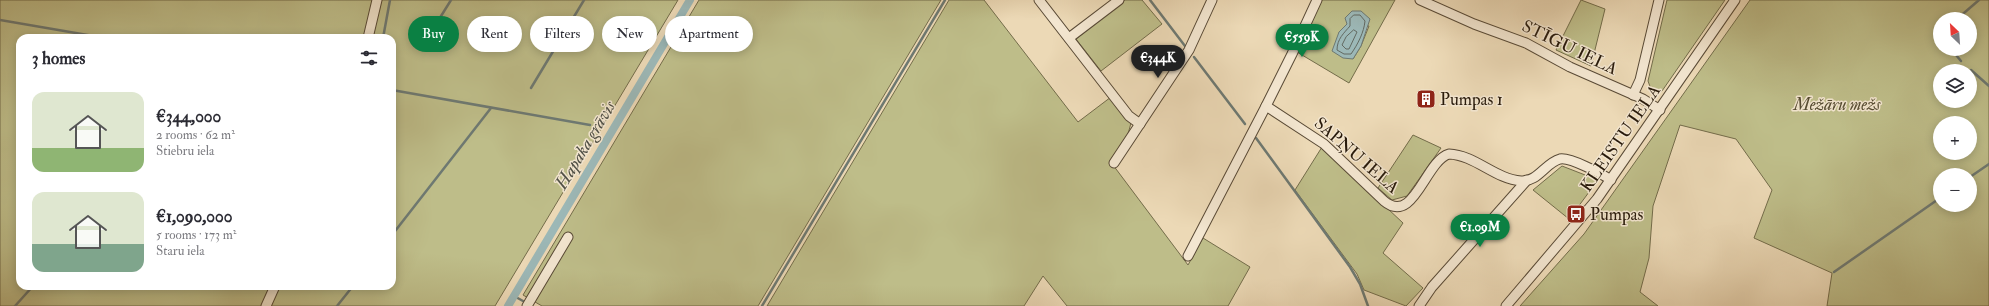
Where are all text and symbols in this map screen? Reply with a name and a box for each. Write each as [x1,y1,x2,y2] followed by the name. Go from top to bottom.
[1933,12,1977,56] north arrow
[1933,12,1977,212] map controls
[1519,15,1621,80] street label: STĪGU IELA
[408,16,459,52] chip: Buy
[467,16,522,52] chip: Rent
[530,16,594,52] chip: Filters
[602,16,657,52] chip: New
[665,16,753,52] chip: Apartment
[1274,24,1330,58] pin: €559K
[1285,29,1319,45] text: €559K
[1130,45,1186,79] pin: €344K
[358,47,380,69] icon: filters
[32,48,85,69] text: 3 homes
[1140,50,1176,66] text: €344K
[1933,64,1977,108] button: layers
[1576,81,1665,196] street label: KLEISTU IELA
[1415,88,1437,110] building icon: Pumpas 1
[1440,89,1503,111] place label: Pumpas 1
[1792,94,1881,115] park label: Mežāru mežs
[549,96,621,195] water label: Hapaka grāvis
[156,106,221,127] text: €344,000
[64,108,112,156] icon: home
[1310,113,1404,198] street label: SAPŅU IELA
[1933,116,1977,160] button: +
[156,127,235,143] text: 2 rooms · 62 m²
[156,143,214,159] text: Stiebru iela
[1933,168,1977,212] button: −
[1565,203,1587,225] bus stop icon: Pumpas
[1590,204,1643,226] place label: Pumpas
[156,206,232,227] text: €1,090,000
[64,208,112,256] icon: home
[1447,214,1513,248] pin: €1.09M
[1460,219,1500,235] text: €1.09M
[156,227,236,243] text: 5 rooms · 173 m²
[156,243,205,259] text: Staru iela

